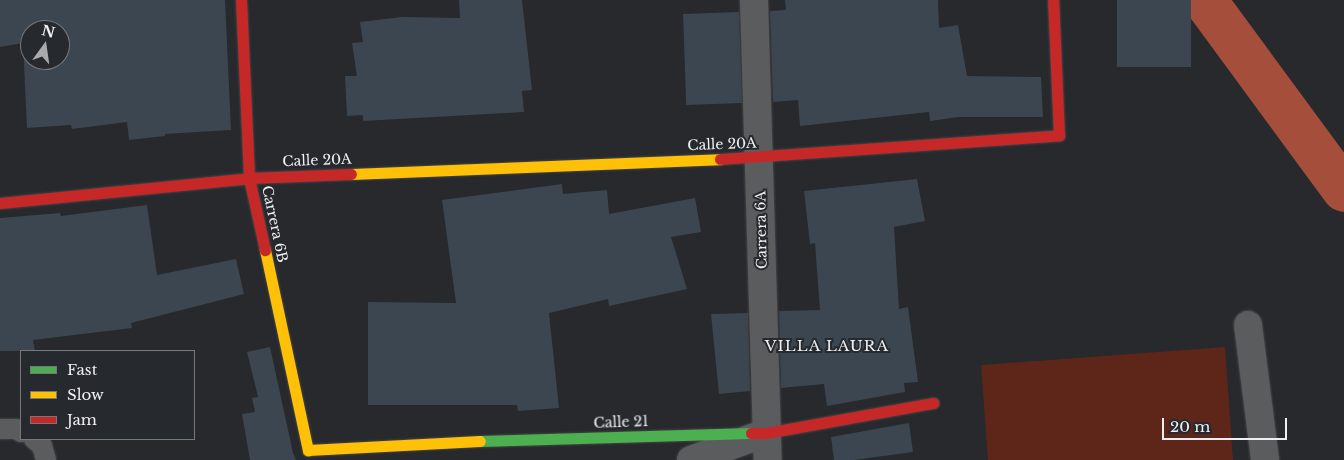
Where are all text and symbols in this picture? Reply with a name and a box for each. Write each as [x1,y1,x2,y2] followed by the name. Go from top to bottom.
[20,20,70,70] north arrow
[40,21,57,42] text: N
[687,134,757,154] street label: Calle 20A
[282,150,352,170] street label: Calle 20A
[259,184,291,264] street label: Carrera 6B
[752,191,770,269] street label: Carrera 6A
[763,337,891,355] district label: VILLA LAURA
[20,350,195,440] legend
[67,360,97,379] text: Fast
[67,385,104,404] text: Slow
[1164,408,1289,440] scale bar
[67,410,97,429] text: Jam
[593,413,649,431] street label: Calle 21
[1170,417,1210,436] text: 20 m

